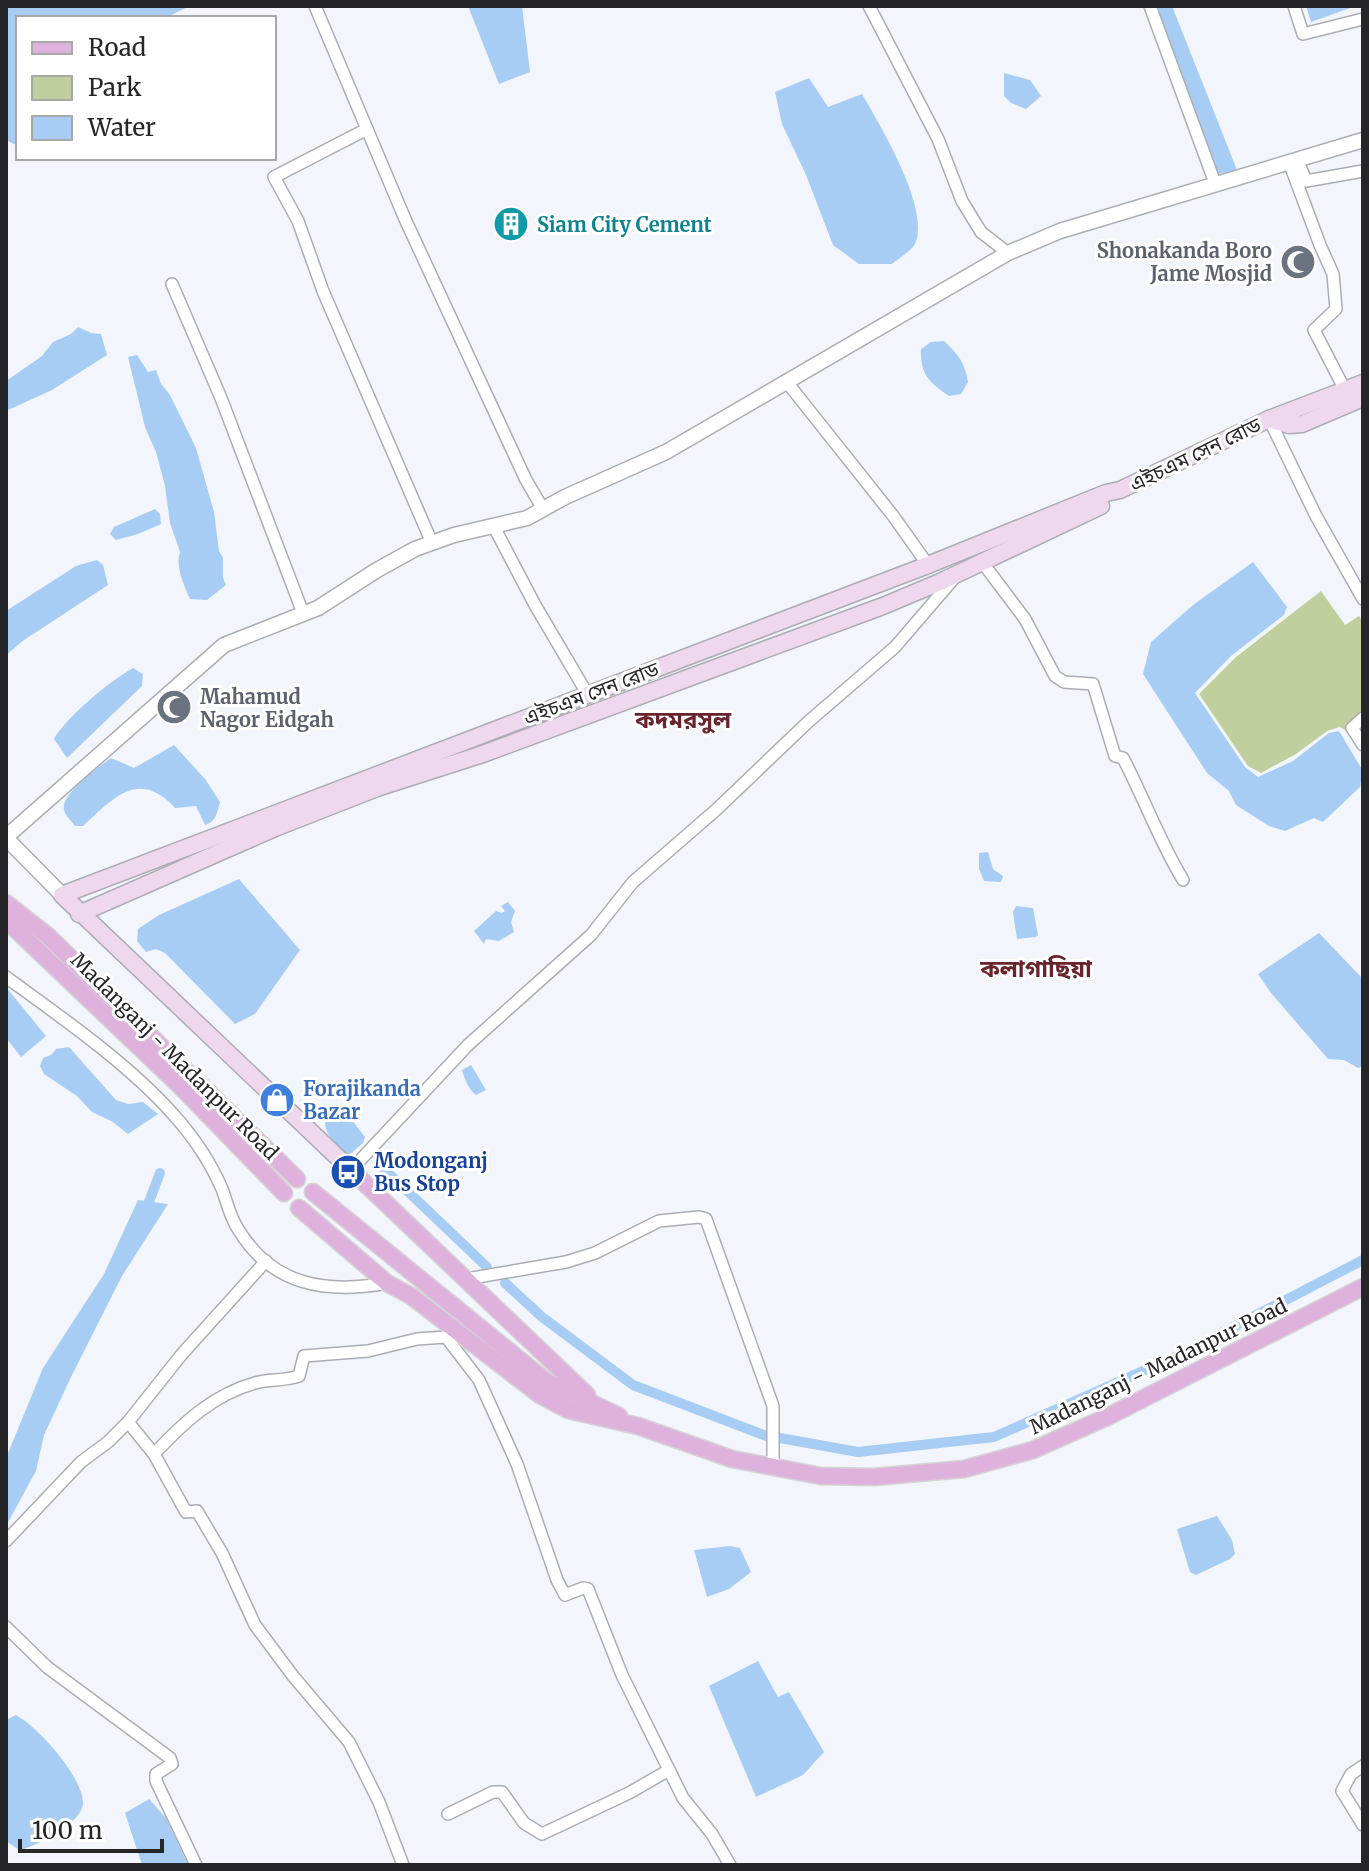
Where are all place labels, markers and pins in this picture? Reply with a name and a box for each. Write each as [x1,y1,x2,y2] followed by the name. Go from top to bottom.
[492,205,530,243] building icon: Siam City Cement
[537,212,712,237] place label: Siam City Cement
[1097,238,1272,286] place label: Shonakanda Boro Jame Mosjid
[1279,243,1317,281] mosque icon: Shonakanda Boro Jame Mosjid
[200,684,334,732] place label: Mahamud Nagor Eidgah
[155,688,193,726] mosque icon: Mahamud Nagor Eidgah
[303,1076,421,1124] place label: Forajikanda Bazar
[258,1081,296,1119] shop icon: Forajikanda Bazar
[374,1148,488,1196] place label: Modonganj Bus Stop
[329,1153,367,1191] bus stop icon: Modonganj Bus Stop

